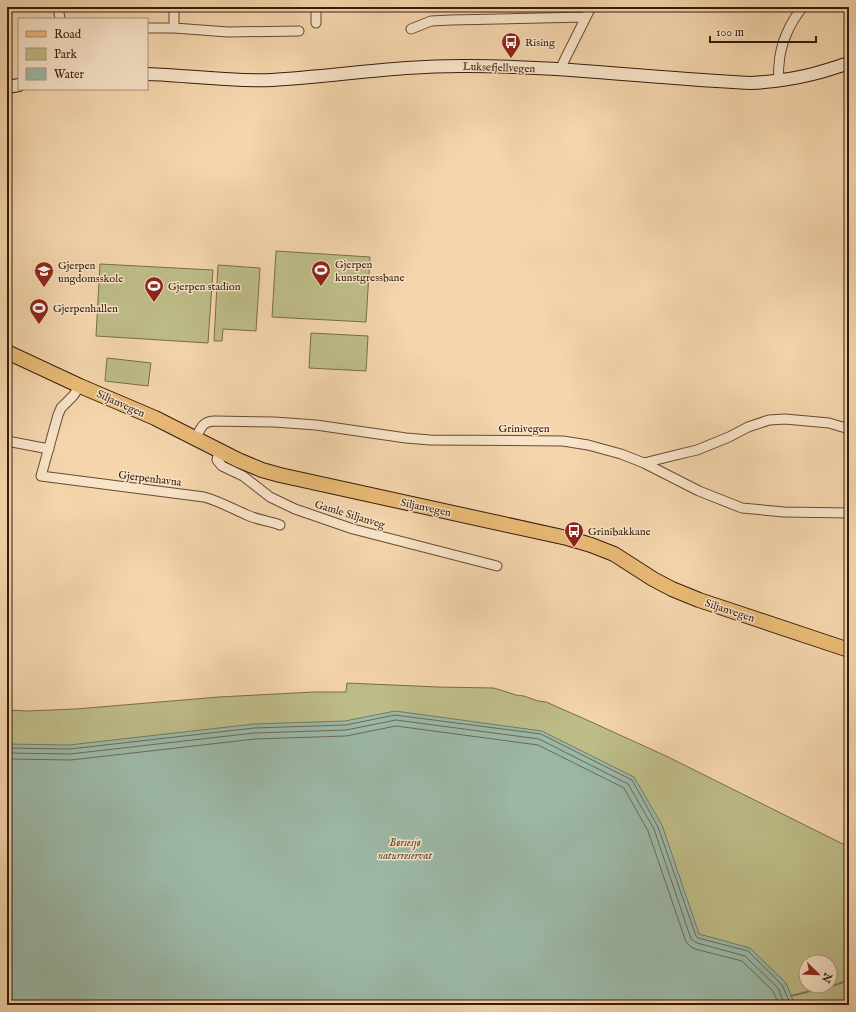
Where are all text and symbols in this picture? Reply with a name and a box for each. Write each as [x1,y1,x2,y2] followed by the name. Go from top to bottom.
[18,18,148,90] legend
[710,18,816,44] scale bar
[716,25,744,40] text: 100 m
[54,27,82,42] text: Road
[500,31,522,59] bus stop icon: Rising
[525,36,556,50] place label: Rising
[54,47,77,62] text: Park
[462,60,536,76] street label: Luksefjellvegen
[54,67,85,82] text: Water
[335,258,404,285] place label: Gjerpen kunstgressbane
[58,259,123,286] place label: Gjerpen ungdomsskole
[310,259,332,287] sports icon: Gjerpen kunstgressbane
[33,260,55,288] school or university icon: Gjerpen ungdomsskole
[143,275,165,303] sports icon: Gjerpen stadion
[168,280,241,294] place label: Gjerpen stadion
[28,297,50,325] sports icon: Gjerpenhallen
[53,302,118,316] place label: Gjerpenhallen
[94,387,147,421] street label: Siljanvegen
[498,422,550,436] street label: Grinivegen
[118,468,182,490] street label: Gjerpenhavna
[399,496,453,520] street label: Siljanvegen
[313,498,388,533] street label: Gamle Siljanveg
[563,520,585,548] bus stop icon: Grinibakkane
[588,525,651,539] place label: Grinibakkane
[703,596,756,626] street label: Siljanvegen
[378,836,432,863] park label: Børsesjø naturreservat
[798,954,838,994] north arrow
[818,969,835,985] text: N

